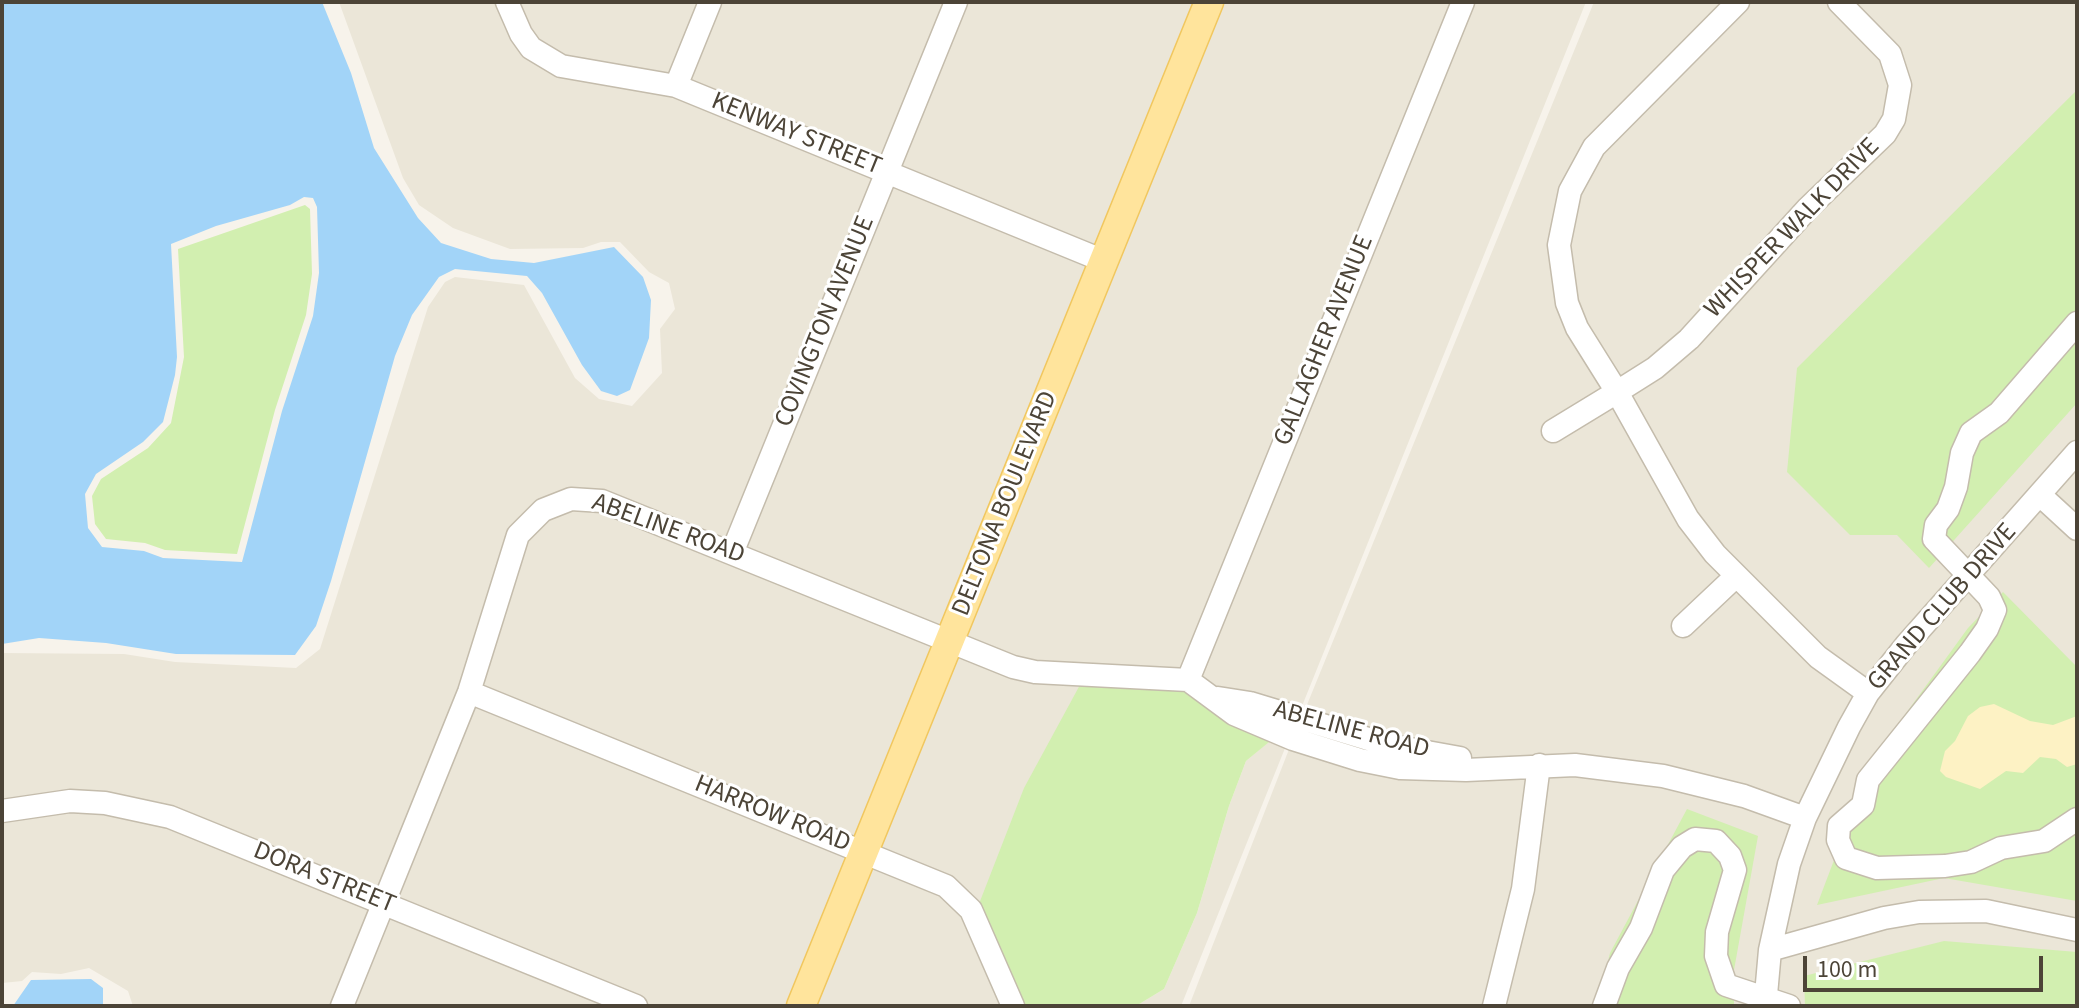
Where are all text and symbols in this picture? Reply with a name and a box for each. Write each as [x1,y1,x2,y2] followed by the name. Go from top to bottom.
[706,87,886,183] street label: KENWAY STREET
[1699,132,1887,326] street label: WHISPER WALK DRIVE
[769,212,883,432] street label: COVINGTON AVENUE
[1269,231,1381,451] street label: GALLAGHER AVENUE
[947,387,1065,621] street label: DELTONA BOULEVARD
[587,488,749,572] street label: ABELINE ROAD
[1862,518,2024,698] street label: GRAND CLUB DRIVE
[1270,695,1432,767] street label: ABELINE ROAD
[690,770,854,860] street label: HARROW ROAD
[248,836,400,922] street label: DORA STREET
[1807,940,2047,990] scale bar
[1817,952,1877,987] text: 100 m

